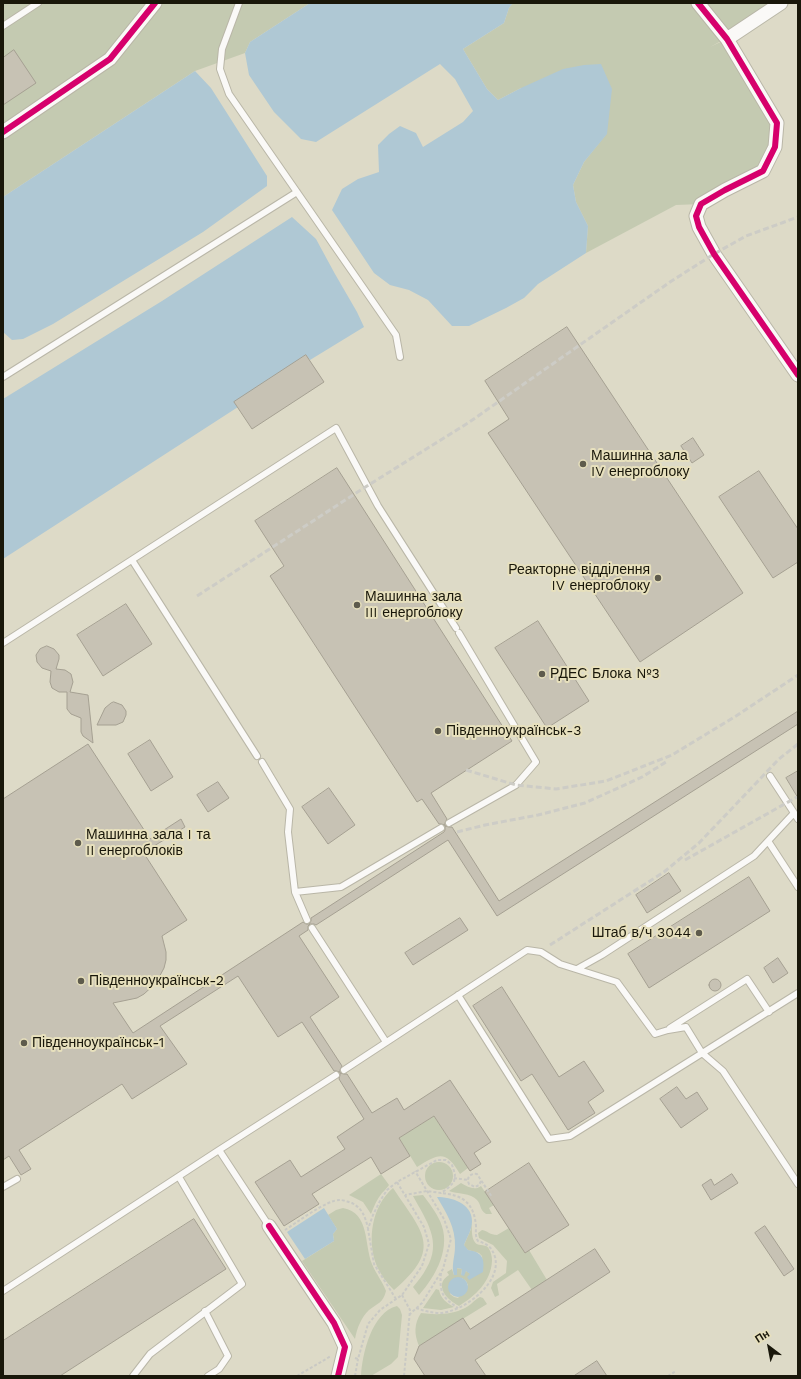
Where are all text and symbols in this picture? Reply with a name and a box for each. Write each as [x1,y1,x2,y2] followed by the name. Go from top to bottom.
[591,448,689,480] place label: Машинна зала IV енергоблоку
[578,459,588,469] marker: Машинна зала IV енергоблоку
[508,562,650,594] place label: Реакторне відділення IV енергоблоку
[653,573,663,583] marker: Реакторне відділення IV енергоблоку
[365,589,463,622] place label: Машинна зала III енергоблоку
[352,600,362,610] marker: Машинна зала III енергоблоку
[550,666,660,682] place label: РДЕС Блока №3
[537,669,547,679] marker: РДЕС Блока №3
[446,723,581,739] place label: Південноукраїнськ-3
[433,726,443,736] marker: Південноукраїнськ-3
[86,827,211,860] place label: Машинна зала I та II енергоблоків
[73,838,83,848] marker: Машинна зала I та II енергоблоків
[592,925,691,941] place label: Штаб в/ч 3044
[694,928,704,938] marker: Штаб в/ч 3044
[89,973,224,989] place label: Південноукраїнськ-2
[76,976,86,986] marker: Південноукраїнськ-2
[32,1035,164,1051] place label: Південноукраїнськ-1
[19,1038,29,1048] marker: Південноукраїнськ-1
[749,1327,789,1367] north arrow
[753,1327,772,1346] text: Пн

